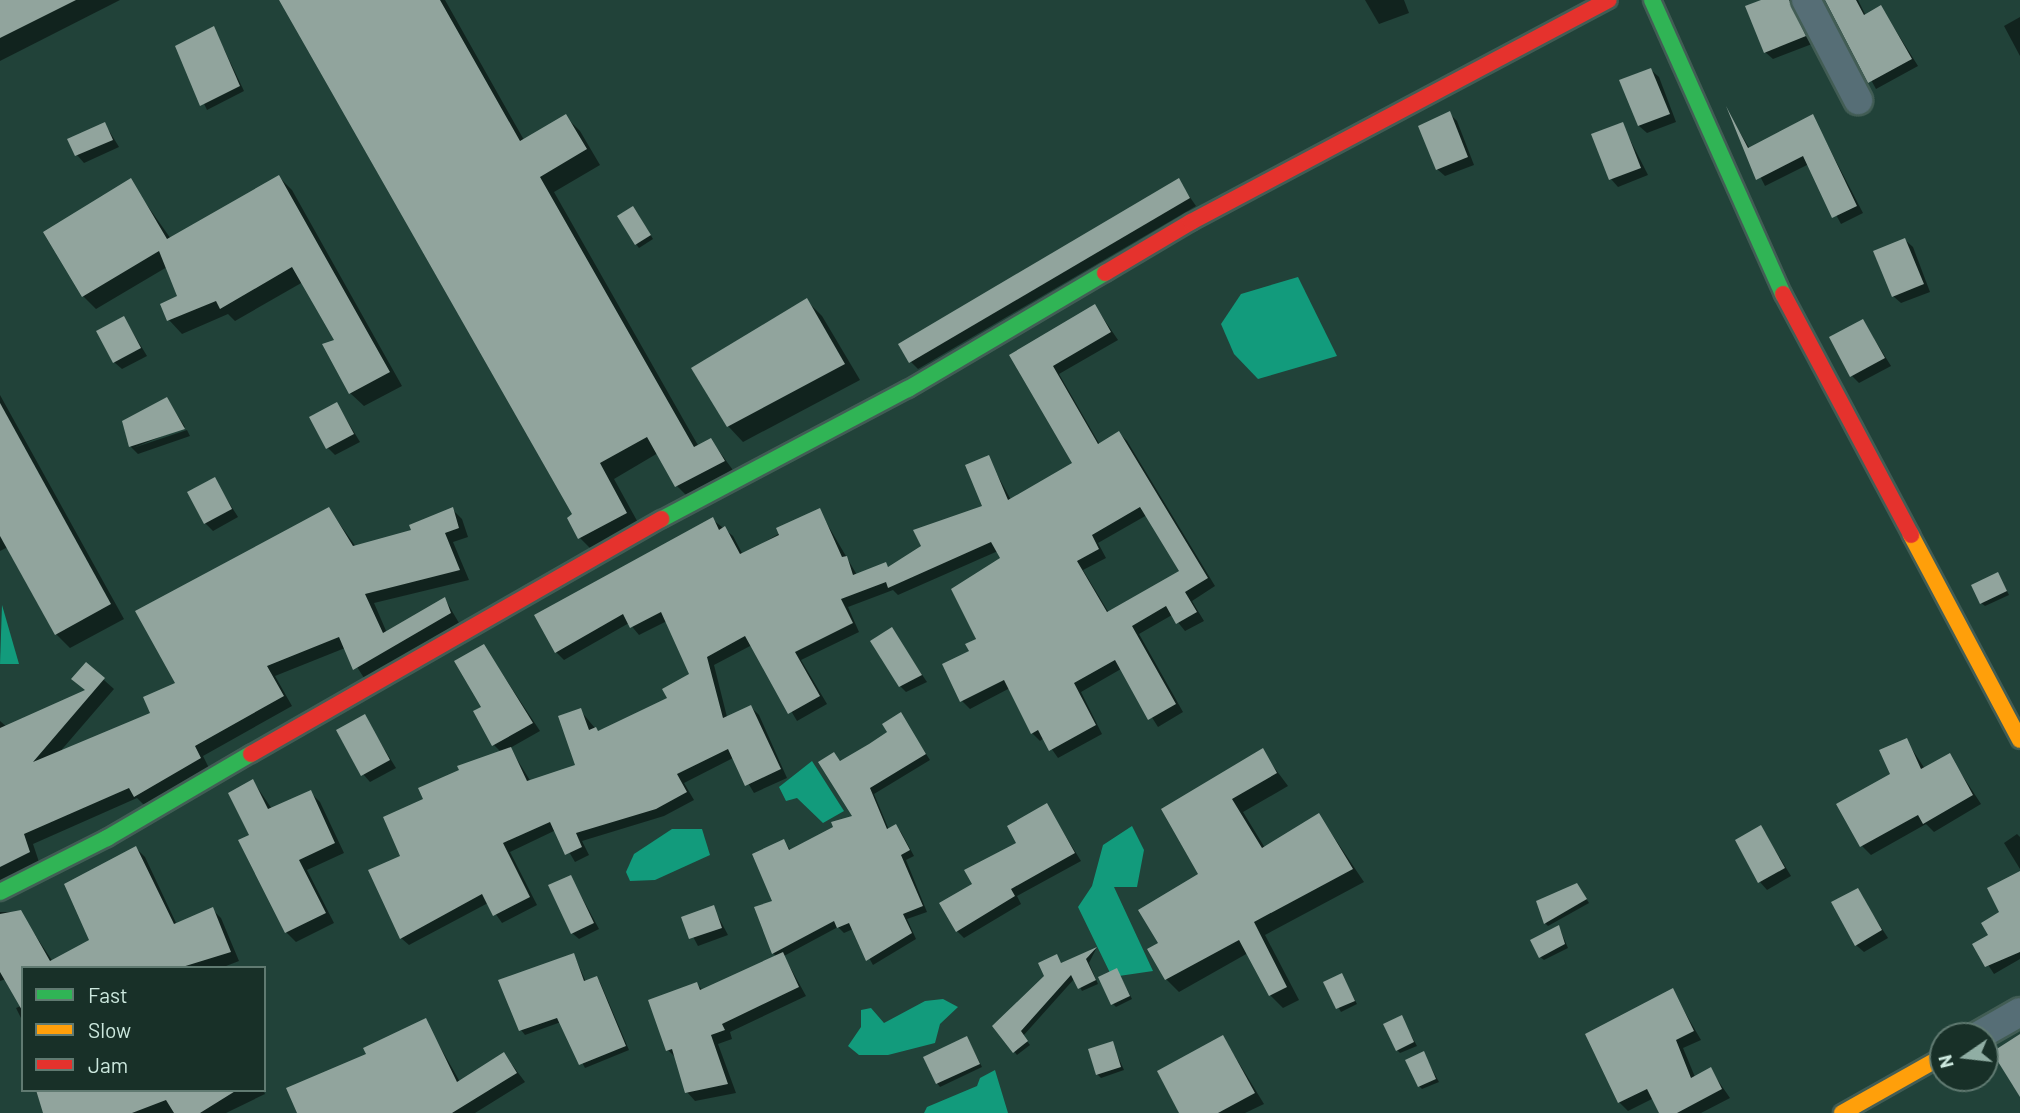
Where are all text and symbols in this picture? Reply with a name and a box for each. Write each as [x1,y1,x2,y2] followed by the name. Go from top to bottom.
[21,966,266,1092] legend
[88,982,128,1007] text: Fast
[88,1017,131,1042] text: Slow
[1929,1022,1999,1092] north arrow
[88,1052,128,1077] text: Jam
[1932,1053,1958,1071] text: N

